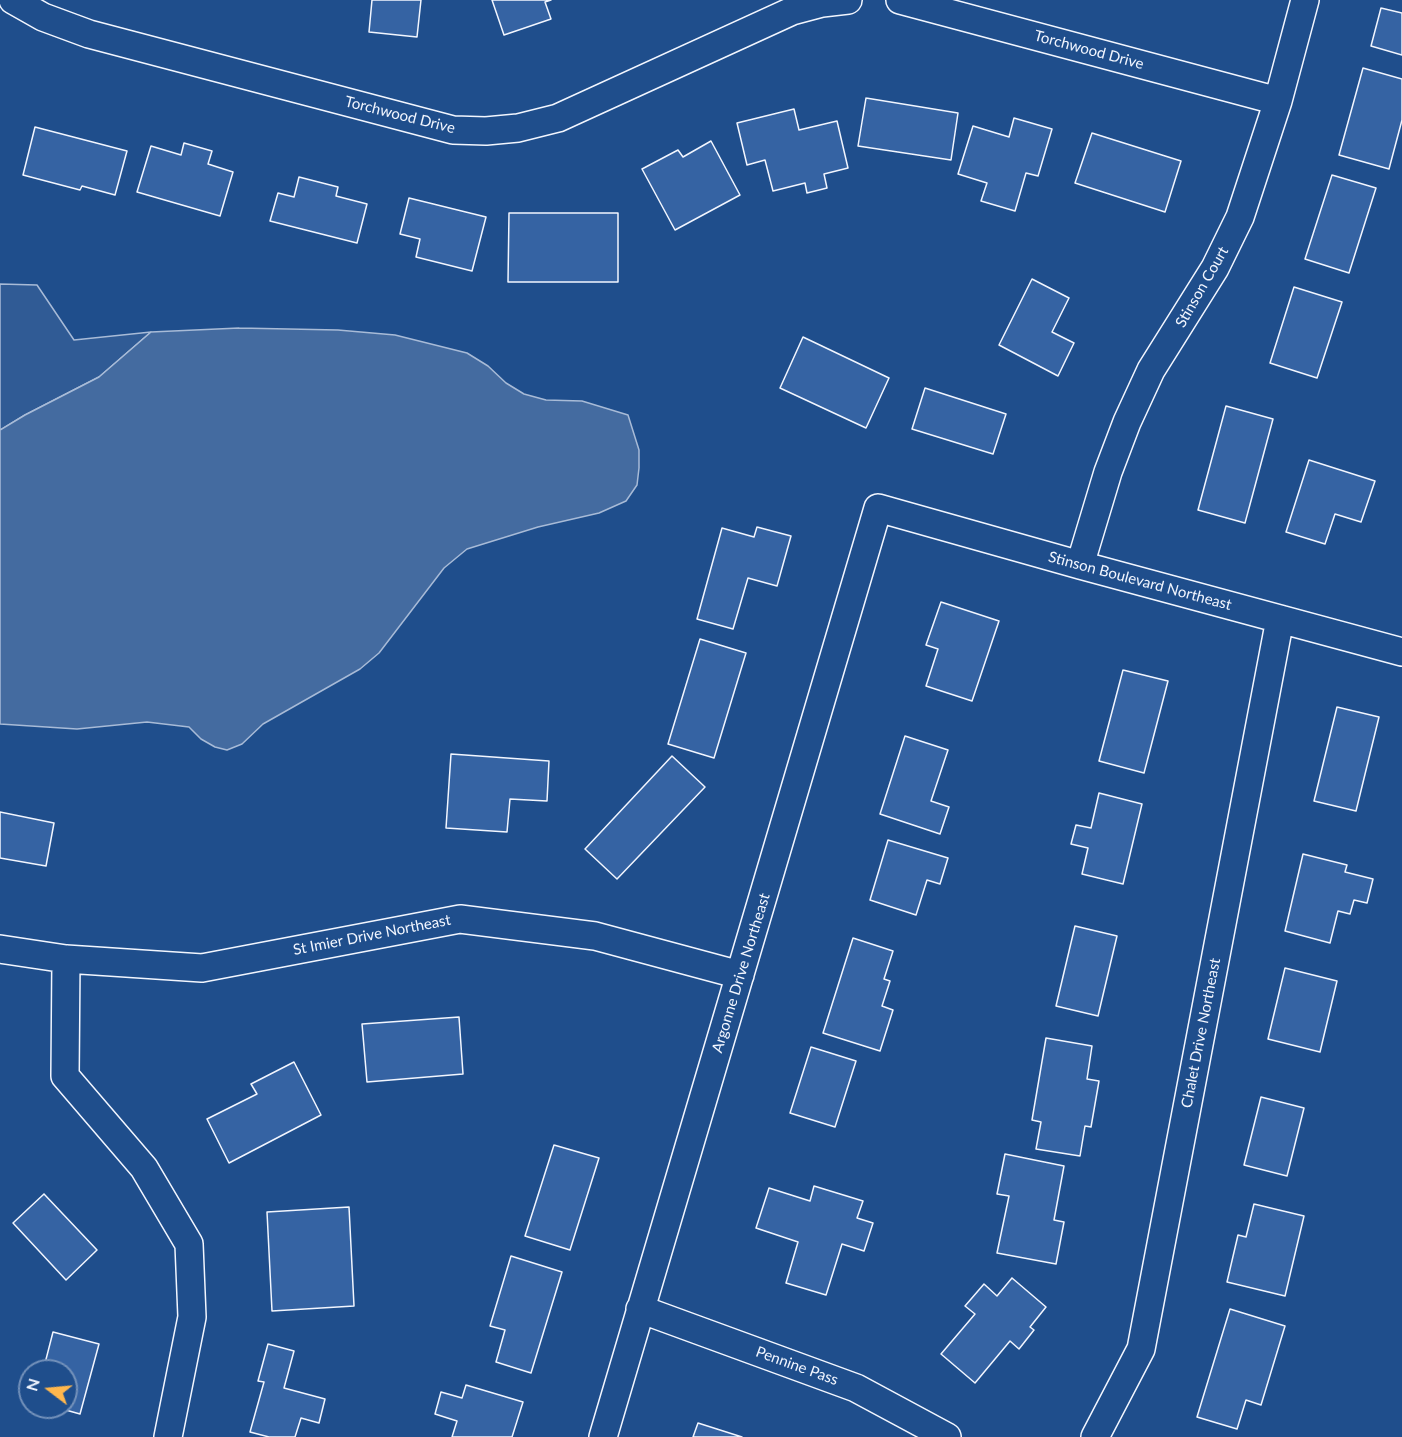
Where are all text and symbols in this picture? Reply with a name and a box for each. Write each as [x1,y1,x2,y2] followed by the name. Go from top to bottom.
[1032,27,1146,73] street label: Torchwood Drive
[343,93,457,137] street label: Torchwood Drive
[1172,243,1232,331] street label: Stinson Court
[1046,548,1234,614] street label: Stinson Boulevard Northeast
[708,891,774,1055] street label: Argonne Drive Northeast
[292,911,452,959] street label: St Imier Drive Northeast
[1178,957,1224,1109] street label: Chalet Drive Northeast
[753,1343,841,1389] street label: Pennine Pass
[18,1359,78,1419] north arrow
[21,1376,43,1393] text: N

